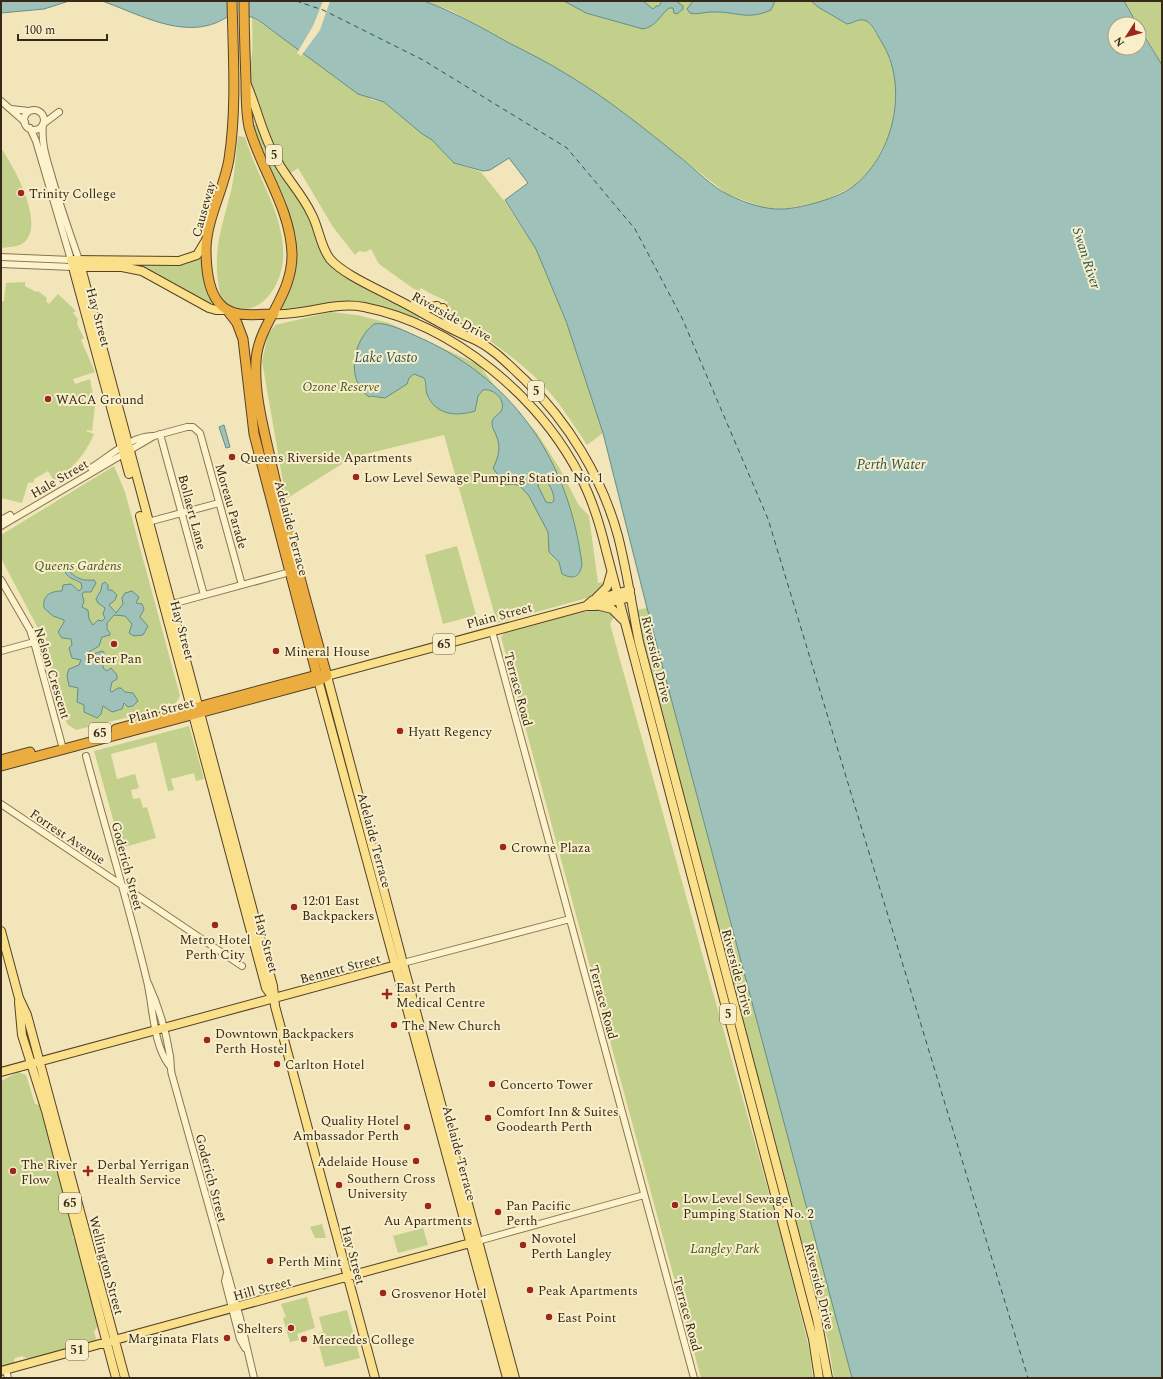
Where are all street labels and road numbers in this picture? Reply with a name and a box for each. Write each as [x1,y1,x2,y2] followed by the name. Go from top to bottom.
[266,145,282,165] road number: 5
[186,178,222,240] street label: Causeway
[81,285,116,349] street label: Hay Street
[408,287,495,347] street label: Riverside Drive
[528,381,544,401] road number: 5
[27,454,93,504] street label: Hale Street
[209,461,253,551] street label: Moreau Parade
[172,472,212,552] street label: Bollaert Lane
[269,478,313,578] street label: Adelaide Terrace
[464,597,535,634] street label: Plain Street
[165,598,200,662] street label: Hay Street
[636,614,676,705] street label: Riverside Drive
[29,625,76,722] street label: Nelson Crescent
[433,634,455,654] road number: 65
[499,650,538,729] street label: Terrace Road
[126,692,197,729] street label: Plain Street
[89,723,111,743] road number: 65
[352,790,396,890] street label: Adelaide Terrace
[26,804,109,870] street label: Forrest Avenue
[106,820,149,913] street label: Goderich Street
[249,911,284,975] street label: Hay Street
[716,927,758,1018] street label: Riverside Drive
[298,948,383,989] street label: Bennett Street
[584,963,623,1042] street label: Terrace Road
[720,1004,736,1024] road number: 5
[437,1103,481,1203] street label: Adelaide Terrace
[190,1132,233,1225] street label: Goderich Street
[59,1193,81,1213] road number: 65
[83,1214,129,1317] street label: Wellington Street
[336,1223,371,1287] street label: Hay Street
[799,1241,839,1332] street label: Riverside Drive
[231,1271,294,1306] street label: Hill Street
[668,1275,707,1354] street label: Terrace Road
[66,1340,88,1360] road number: 51

